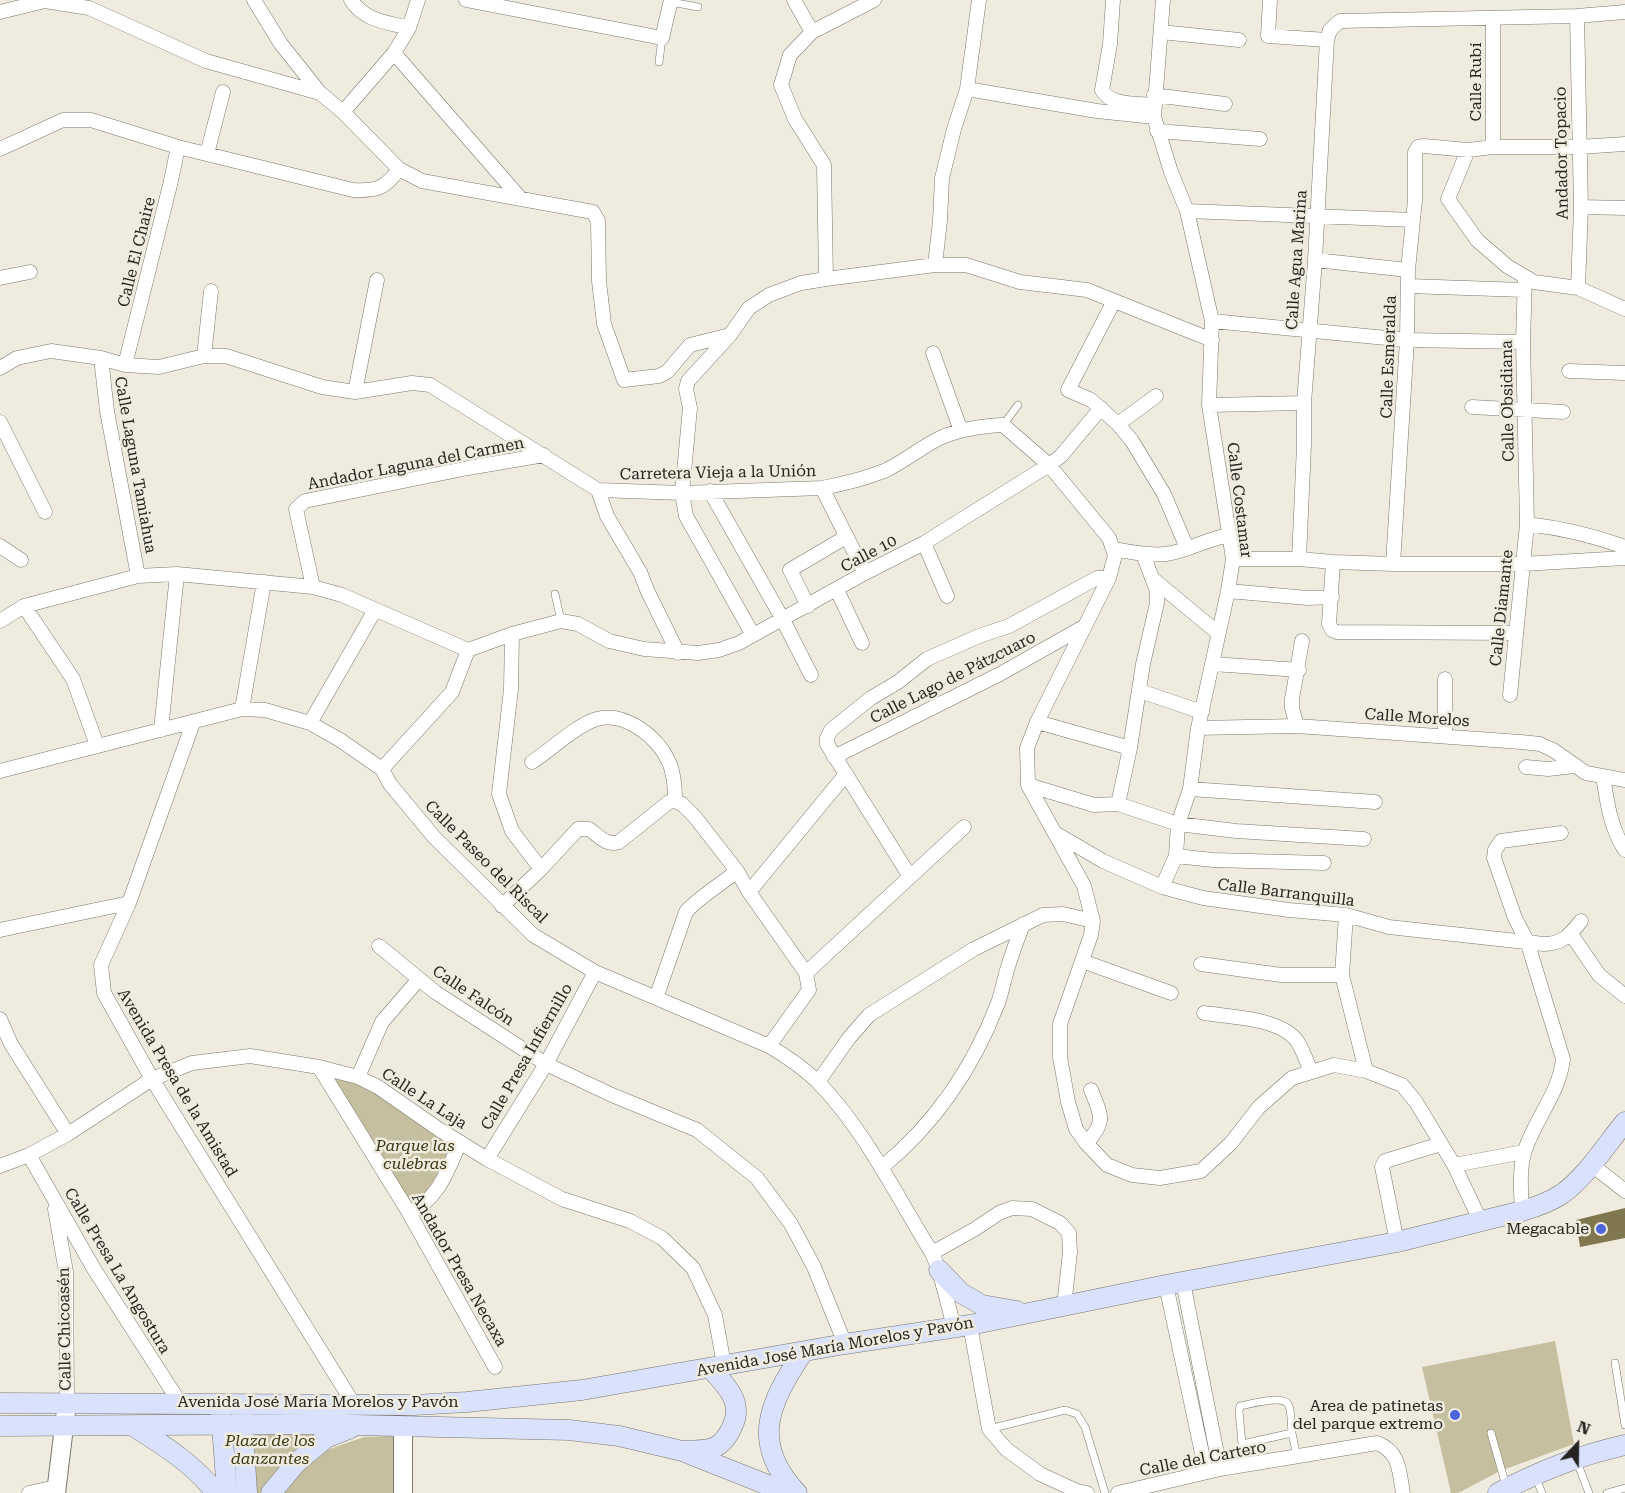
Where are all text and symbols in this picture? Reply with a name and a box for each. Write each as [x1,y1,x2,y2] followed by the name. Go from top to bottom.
[1466,42,1486,122] street label: Calle Rubí
[1551,86,1573,220] street label: Andador Topacio
[1283,189,1311,331] street label: Calle Agua Marina
[114,195,160,309] street label: Calle El Chaire
[1377,295,1401,419] street label: Calle Esmeralda
[1497,340,1519,462] street label: Calle Obsidiana
[110,375,160,555] street label: Calle Laguna Tamiahua
[306,434,526,494] street label: Andador Laguna del Carmen
[1222,441,1256,559] street label: Calle Costamar
[620,462,816,484] street label: Carretera Vieja a la Unión
[838,531,900,577] street label: Calle 10
[1486,549,1518,667] street label: Calle Diamante
[867,628,1039,728] street label: Calle Lago de Pátzcuaro
[1364,705,1470,731] street label: Calle Morelos
[421,797,551,927] street label: Calle Paseo del Riscal
[1216,875,1356,911] street label: Calle Barranquilla
[429,962,517,1030] street label: Calle Falcón
[477,980,577,1134] street label: Calle Presa Infiernillo
[113,985,241,1181] street label: Avenida Presa de la Amistad
[378,1064,470,1134] street label: Calle La Laja
[375,1136,455,1174] park label: Parque las culebras
[60,1185,174,1357] street label: Calle Presa La Angostura
[407,1190,511,1350] street label: Andador Presa Necaxa
[1506,1219,1589,1239] place label: Megacable
[1594,1222,1608,1236] marker: Megacable
[54,1267,76,1391] street label: Calle Chicoasén
[695,1313,975,1381] street label: Avenida José María Morelos y Pavón
[177,1392,459,1412] street label: Avenida José María Morelos y Pavón
[1293,1396,1443,1434] place label: Area de patinetas del parque extremo
[1448,1408,1462,1422] marker: Area de patinetas del parque extremo
[1547,1415,1607,1475] north arrow
[1575,1417,1593,1439] text: N
[225,1431,315,1469] park label: Plaza de los danzantes
[1138,1437,1268,1481] street label: Calle del Cartero

